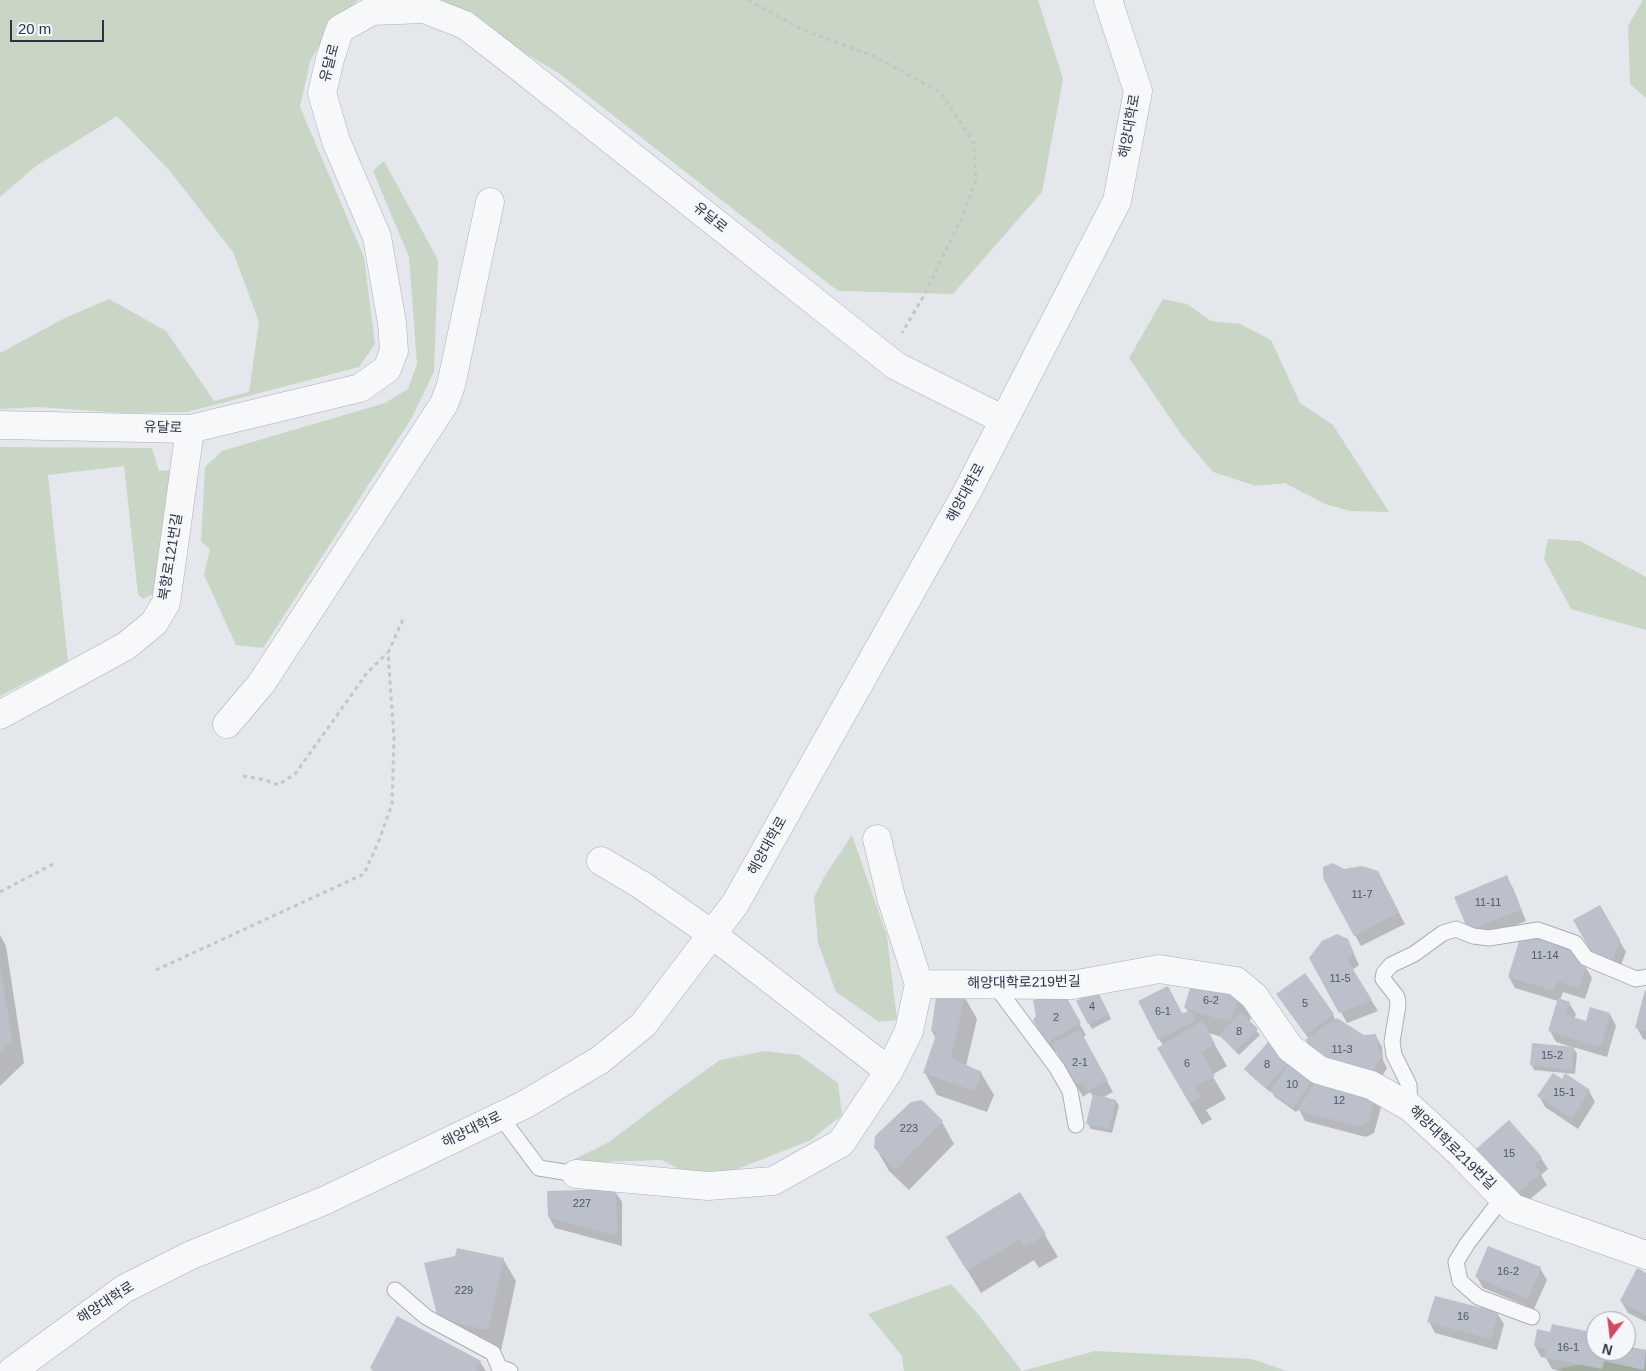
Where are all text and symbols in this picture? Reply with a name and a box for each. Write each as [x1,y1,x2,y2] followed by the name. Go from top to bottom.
[12,10,106,42] scale bar
[18,20,51,37] text: 20 m
[317,42,343,84] street label: 유달로
[1116,93,1144,159] street label: 해양대학로
[690,199,730,237] street label: 유달로
[143,419,183,437] street label: 유달로
[943,461,989,525] street label: 해양대학로
[156,512,186,602] street label: 북항로121번길
[745,814,791,878] street label: 해양대학로
[1351,888,1373,902] house number: 11-7
[1475,896,1501,910] house number: 11-11
[1531,949,1559,963] house number: 11-14
[1329,972,1351,986] house number: 11-5
[967,974,1081,992] street label: 해양대학로219번길
[1203,994,1219,1008] house number: 6-2
[1302,997,1308,1011] house number: 5
[1089,1000,1095,1014] house number: 4
[1155,1005,1171,1019] house number: 6-1
[1053,1011,1059,1025] house number: 2
[1236,1025,1242,1039] house number: 8
[1331,1043,1353,1057] house number: 11-3
[1541,1049,1563,1063] house number: 15-2
[1072,1056,1088,1070] house number: 2-1
[1184,1057,1190,1071] house number: 6
[1264,1058,1270,1072] house number: 8
[1286,1078,1298,1092] house number: 10
[1553,1086,1575,1100] house number: 15-1
[1333,1094,1345,1108] house number: 12
[1405,1103,1499,1193] street label: 해양대학로219번길
[439,1108,505,1152] street label: 해양대학로
[900,1122,918,1136] house number: 223
[1503,1147,1515,1161] house number: 15
[573,1197,591,1211] house number: 227
[1497,1265,1519,1279] house number: 16-2
[74,1278,138,1328] street label: 해양대학로
[455,1284,473,1298] house number: 229
[1457,1310,1469,1324] house number: 16
[1586,1311,1636,1361] north arrow
[1600,1340,1614,1359] text: N
[1557,1341,1579,1355] house number: 16-1

